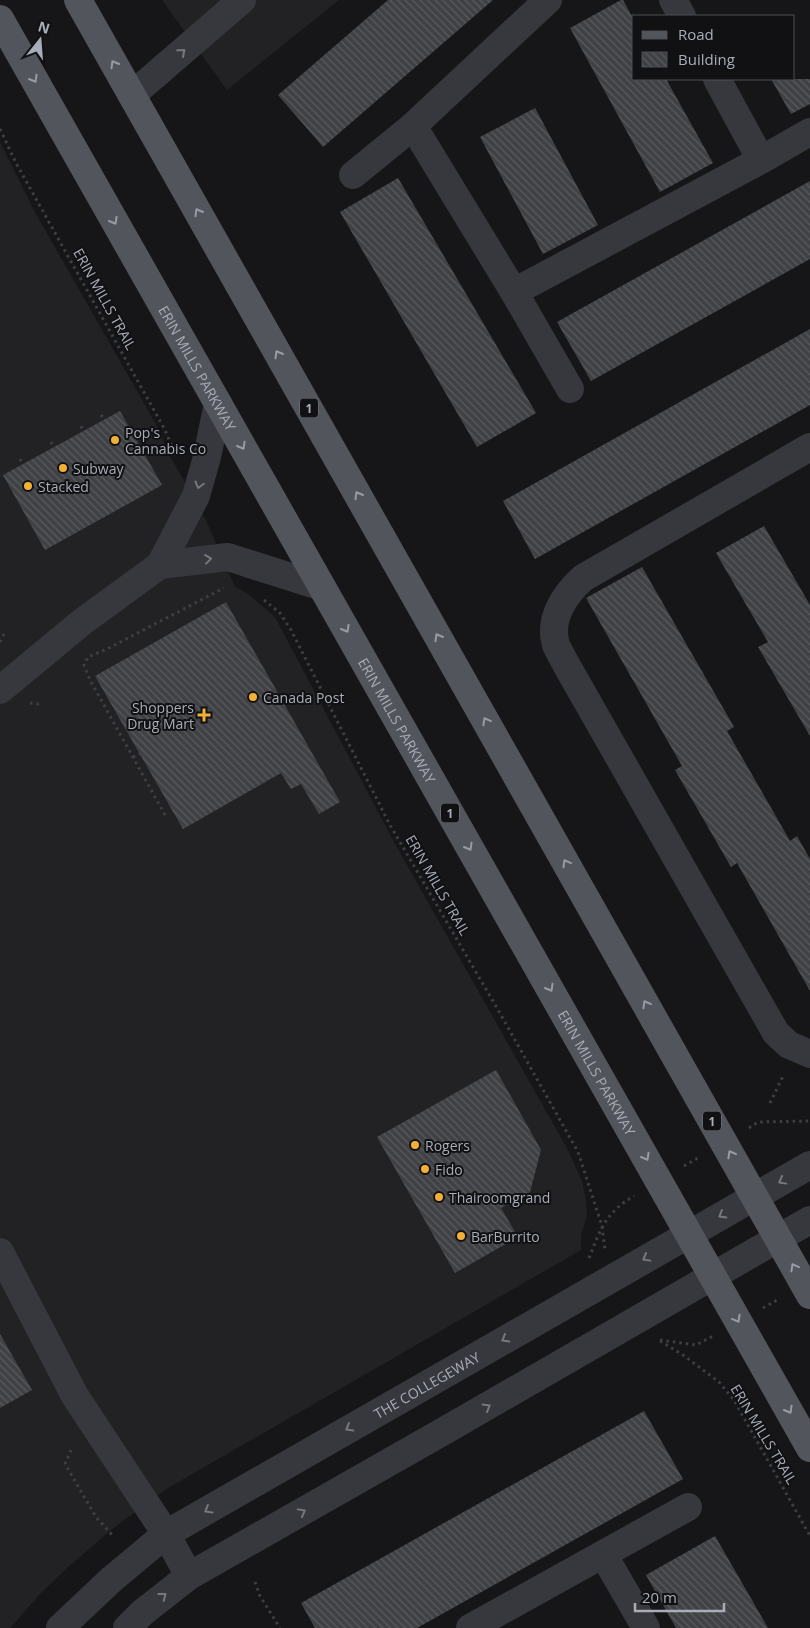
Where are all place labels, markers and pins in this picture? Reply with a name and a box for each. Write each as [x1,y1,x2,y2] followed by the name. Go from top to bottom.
[125,423,206,458] place label: Pop's Cannabis Co
[109,434,121,446] marker: Pop's Cannabis Co
[73,459,124,478] place label: Subway
[57,462,69,474] marker: Subway
[38,477,89,496] place label: Stacked
[22,480,34,492] marker: Stacked
[263,688,344,707] place label: Canada Post
[247,691,259,703] marker: Canada Post
[127,698,194,733] place label: Shoppers Drug Mart
[198,709,210,721] marker: Shoppers Drug Mart
[425,1136,470,1155] place label: Rogers
[409,1139,421,1151] marker: Rogers
[435,1160,463,1179] place label: Fido
[419,1163,431,1175] marker: Fido
[449,1188,550,1207] place label: Thairoomgrand
[433,1191,445,1203] marker: Thairoomgrand
[471,1227,540,1246] place label: BarBurrito
[455,1230,467,1242] marker: BarBurrito

